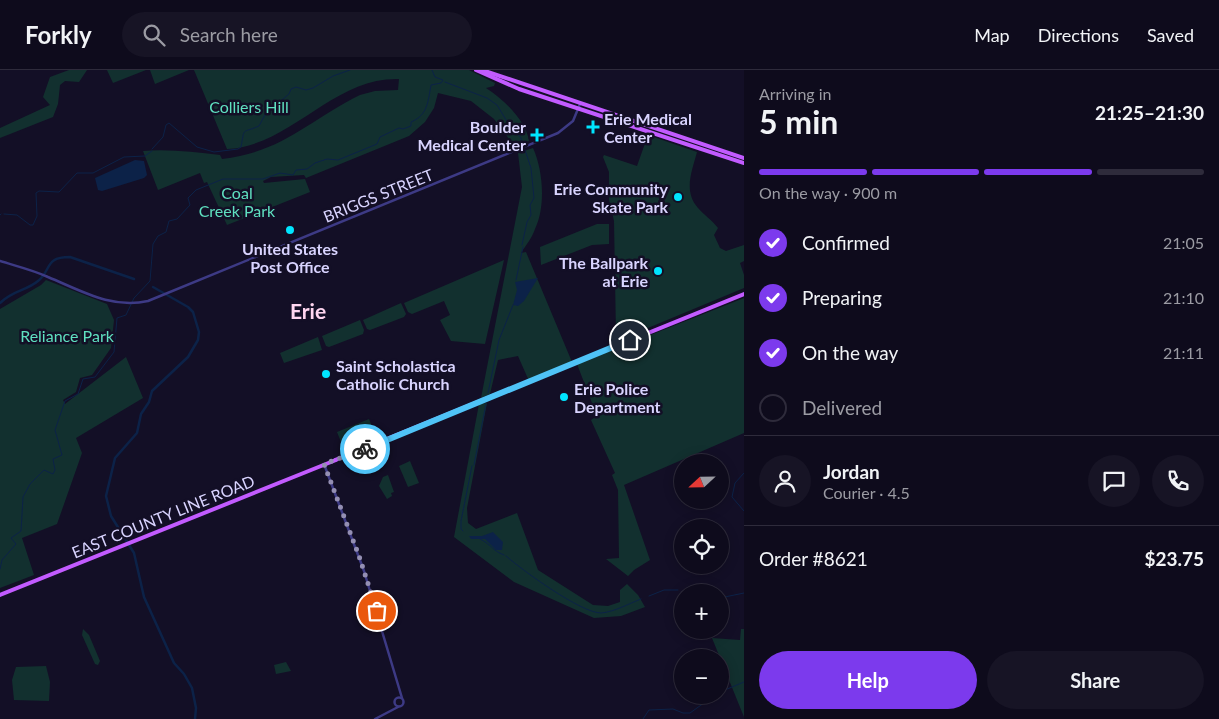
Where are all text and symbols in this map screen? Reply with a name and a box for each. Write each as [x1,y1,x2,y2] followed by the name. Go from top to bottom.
[122,12,472,57] search box
[25,20,92,49] text: Forkly
[140,21,168,49] icon: search
[180,23,278,46] text: Search here
[974,24,1010,46] text: Map
[1038,24,1119,46] text: Directions
[1147,24,1194,46] text: Saved
[759,84,832,103] text: Arriving in
[209,97,289,116] park label: Colliers Hill
[1095,101,1204,124] text: 21:25–21:30
[759,102,838,141] text: 5 min
[604,109,692,146] place label: Erie Medical Center
[417,117,526,154] place label: Boulder Medical Center
[586,120,600,134] marker: Erie Medical Center
[530,128,544,142] marker: Boulder Medical Center
[320,164,436,226] street label: BRIGGS STREET
[554,179,669,216] place label: Erie Community Skate Park
[199,183,276,220] park label: Coal Creek Park
[759,183,897,202] text: On the way · 900 m
[672,191,684,203] marker: Erie Community Skate Park
[284,224,296,236] marker: United States Post Office
[759,229,787,257] icon: check
[802,231,890,254] text: Confirmed
[1163,233,1204,252] text: 21:05
[242,239,338,276] place label: United States Post Office
[559,253,648,290] place label: The Ballpark at Erie
[652,265,664,277] marker: The Ballpark at Erie
[759,284,787,312] icon: check
[802,286,882,309] text: Preparing
[1163,288,1204,307] text: 21:10
[290,298,326,323] district label: Erie
[609,319,651,361] pin
[20,326,115,345] park label: Reliance Park
[616,326,644,354] icon: home
[759,339,787,367] icon: check
[802,341,898,364] text: On the way
[1163,343,1204,362] text: 21:11
[336,356,456,393] place label: Saint Scholastica Catholic Church
[320,368,332,380] marker: Saint Scholastica Catholic Church
[574,379,661,416] place label: Erie Police Department
[558,391,570,403] marker: Erie Police Department
[802,396,882,419] text: Delivered
[340,424,390,474] courier
[351,435,379,463] icon: bike
[674,454,729,509] north arrow
[674,454,729,704] map controls
[759,455,811,507] button: person
[1088,455,1140,507] button: chat
[1152,455,1204,507] button: phone
[823,460,880,483] text: Jordan
[69,471,257,561] street label: EAST COUNTY LINE ROAD
[823,483,910,502] text: Courier · 4.5
[674,519,729,574] button: locate
[759,547,868,570] text: Order #8621
[1144,547,1204,570] text: $23.75
[674,584,729,639] button: +
[356,590,398,632] pin
[363,597,391,625] icon: bag
[674,649,729,704] button: −
[759,651,977,709] button: Help
[987,651,1204,709] button: Share

